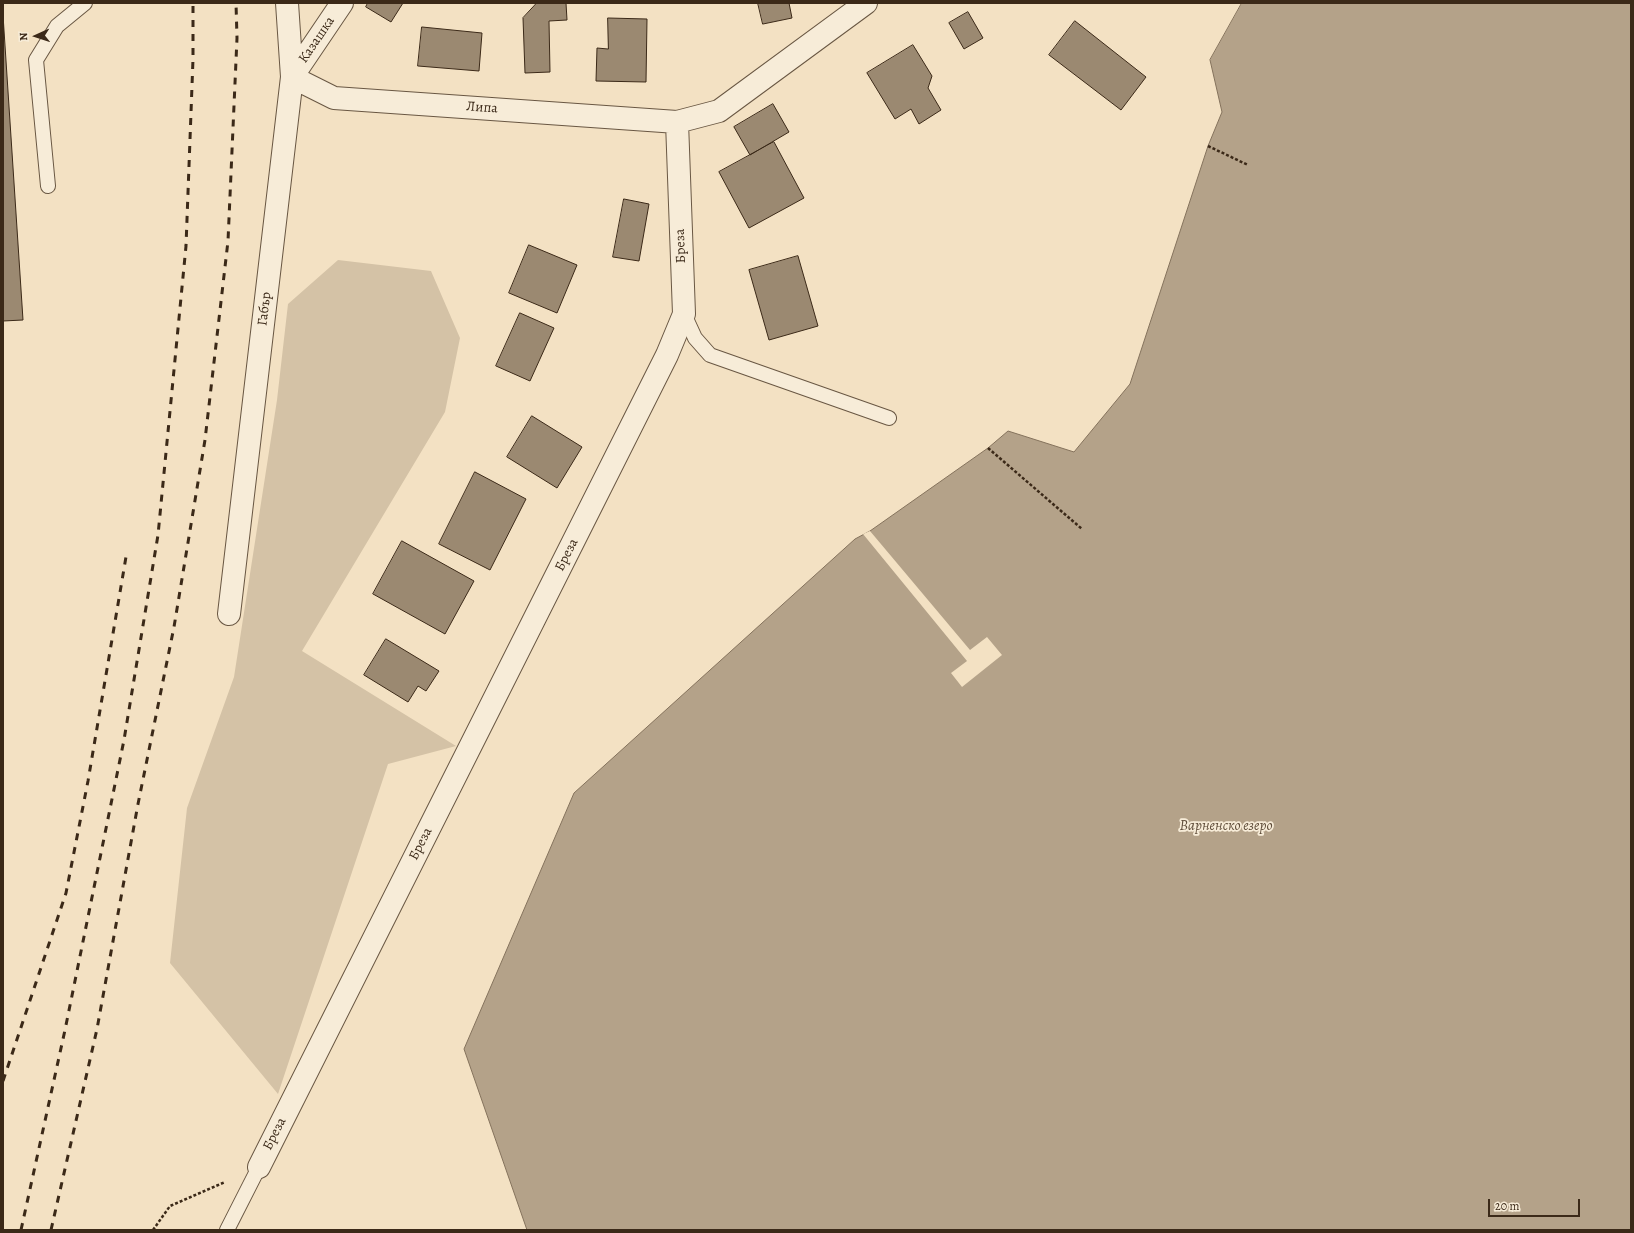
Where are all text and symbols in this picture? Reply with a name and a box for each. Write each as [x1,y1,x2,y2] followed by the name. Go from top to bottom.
[295,13,339,67] street label: Казашка
[16,16,56,56] north arrow
[16,32,31,41] text: N
[466,99,498,117] street label: Липа
[672,228,690,264] street label: Бреза
[255,291,275,327] street label: Габър
[552,536,582,574] street label: Бреза
[1179,817,1273,835] water label: Варненско езеро
[406,825,436,863] street label: Бреза
[260,1115,290,1153] street label: Бреза
[1490,1191,1582,1217] scale bar
[1495,1198,1519,1214] text: 20 m

